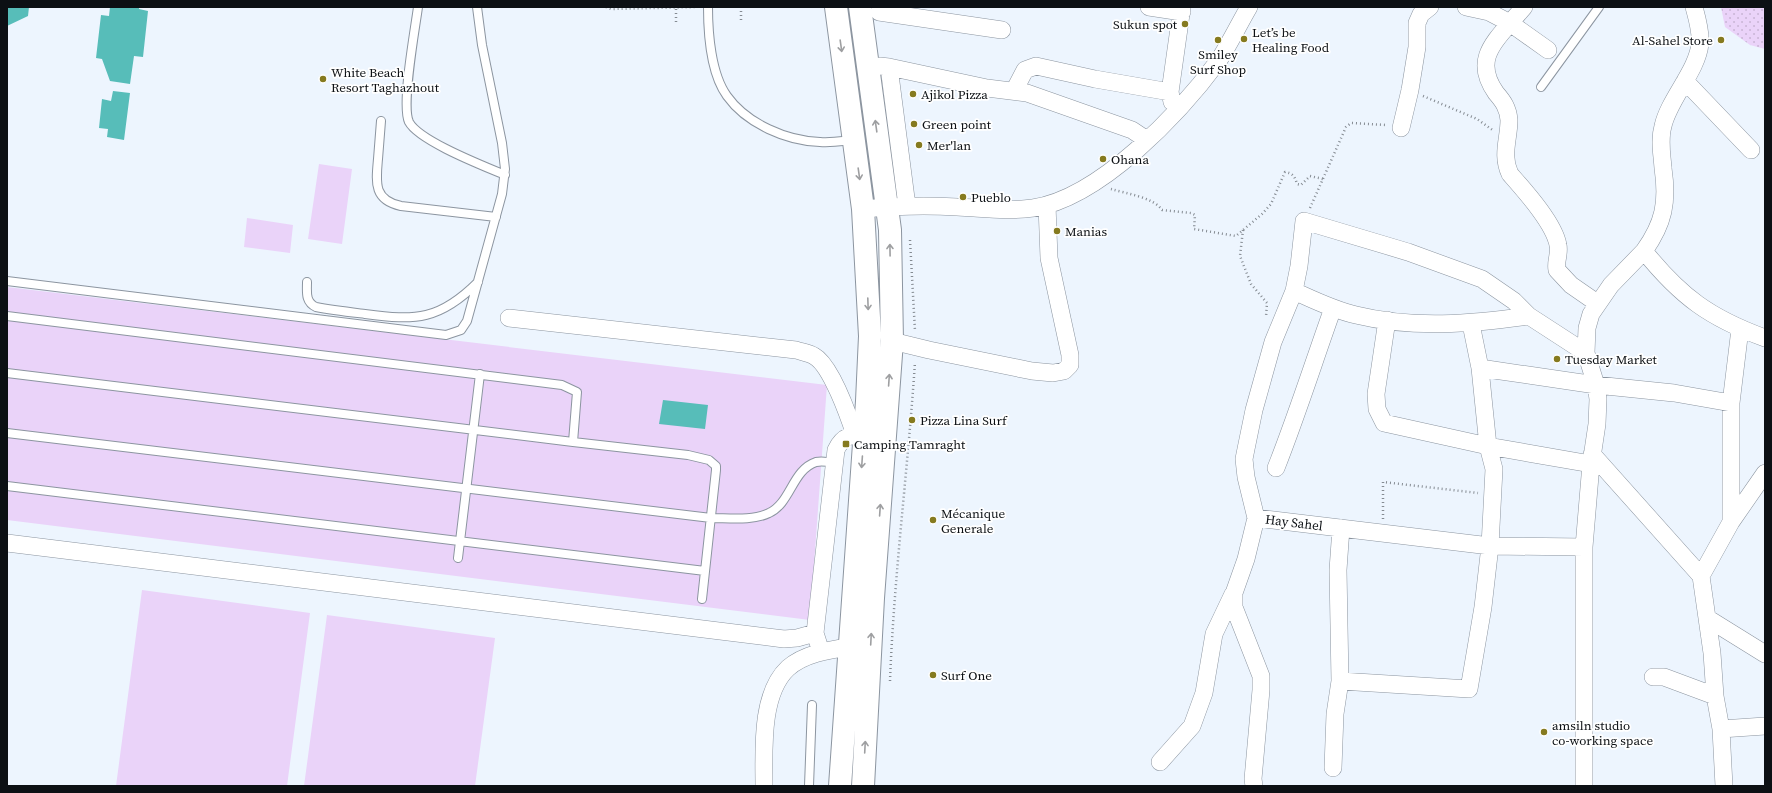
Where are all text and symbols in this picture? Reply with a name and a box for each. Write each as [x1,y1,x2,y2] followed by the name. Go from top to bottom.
[1113,16,1178,33] place label: Sukun spot
[1180,19,1190,29] marker: Sukun spot
[1252,24,1330,56] place label: Let’s be Healing Food
[1632,32,1713,49] place label: Al-Sahel Store
[1239,34,1249,44] marker: Let’s be Healing Food
[1213,35,1223,45] marker: Smiley Surf Shop
[1716,35,1726,45] marker: Al-Sahel Store
[837,39,845,52] one-way arrow
[1190,46,1246,78] place label: Smiley Surf Shop
[331,64,440,96] place label: White Beach Resort Taghazhout
[318,74,328,84] marker: White Beach Resort Taghazhout
[921,86,988,103] place label: Ajikol Pizza
[908,89,918,99] marker: Ajikol Pizza
[922,116,992,133] place label: Green point
[909,119,919,129] marker: Green point
[872,120,880,133] one-way arrow
[927,137,971,154] place label: Mer'lan
[914,140,924,150] marker: Mer'lan
[1111,151,1149,168] place label: Ohana
[1098,154,1108,164] marker: Ohana
[855,168,863,181] one-way arrow
[971,189,1011,206] place label: Pueblo
[958,192,968,202] marker: Pueblo
[1065,223,1107,240] place label: Manias
[1052,226,1062,236] marker: Manias
[886,244,894,257] one-way arrow
[865,297,872,310] one-way arrow
[1565,351,1658,368] place label: Tuesday Market
[1552,354,1562,364] marker: Tuesday Market
[886,374,893,387] one-way arrow
[920,412,1008,429] place label: Pizza Lina Surf
[907,415,917,425] marker: Pizza Lina Surf
[854,436,966,453] place label: Camping Tamraght
[841,439,851,449] marker: Camping Tamraght
[858,455,865,468] one-way arrow
[876,504,883,517] one-way arrow
[941,505,1005,537] place label: Mécanique Generale
[1264,511,1324,534] street label: Hay Sahel
[928,515,938,525] marker: Mécanique Generale
[867,633,874,646] one-way arrow
[941,667,992,684] place label: Surf One
[928,670,938,680] marker: Surf One
[1552,717,1653,749] place label: amsiln studio co-working space
[1539,727,1549,737] marker: amsiln studio co-working space
[861,741,868,754] one-way arrow

